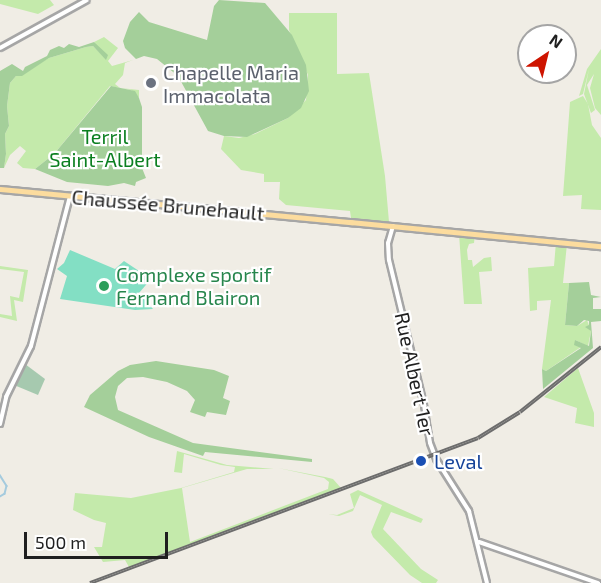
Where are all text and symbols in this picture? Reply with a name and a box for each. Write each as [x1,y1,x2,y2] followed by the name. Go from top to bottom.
[517,24,577,84] north arrow
[546,29,567,52] text: N
[163,60,299,107] place label: Chapelle Maria Immacolata
[144,76,158,90] marker: Chapelle Maria Immacolata
[49,125,161,172] park label: Terril Saint-Albert
[71,185,265,225] street label: Chaussée Brunehault
[116,262,271,309] place label: Complexe sportif Fernand Blairon
[97,279,111,293] marker: Complexe sportif Fernand Blairon
[390,310,440,438] street label: Rue Albert 1er
[434,449,482,473] place label: Leval
[412,452,430,470] marker: Leval
[27,520,171,558] scale bar
[35,531,86,553] text: 500 m

